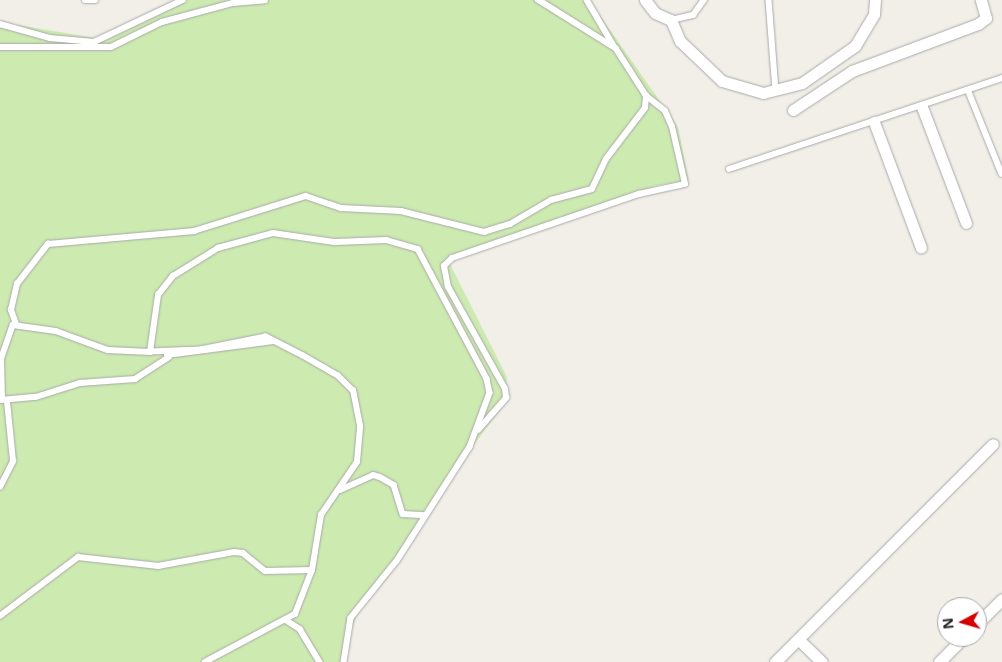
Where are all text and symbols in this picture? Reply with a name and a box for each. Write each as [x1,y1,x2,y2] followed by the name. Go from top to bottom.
[937,597,987,647] north arrow
[938,617,958,630] text: N

